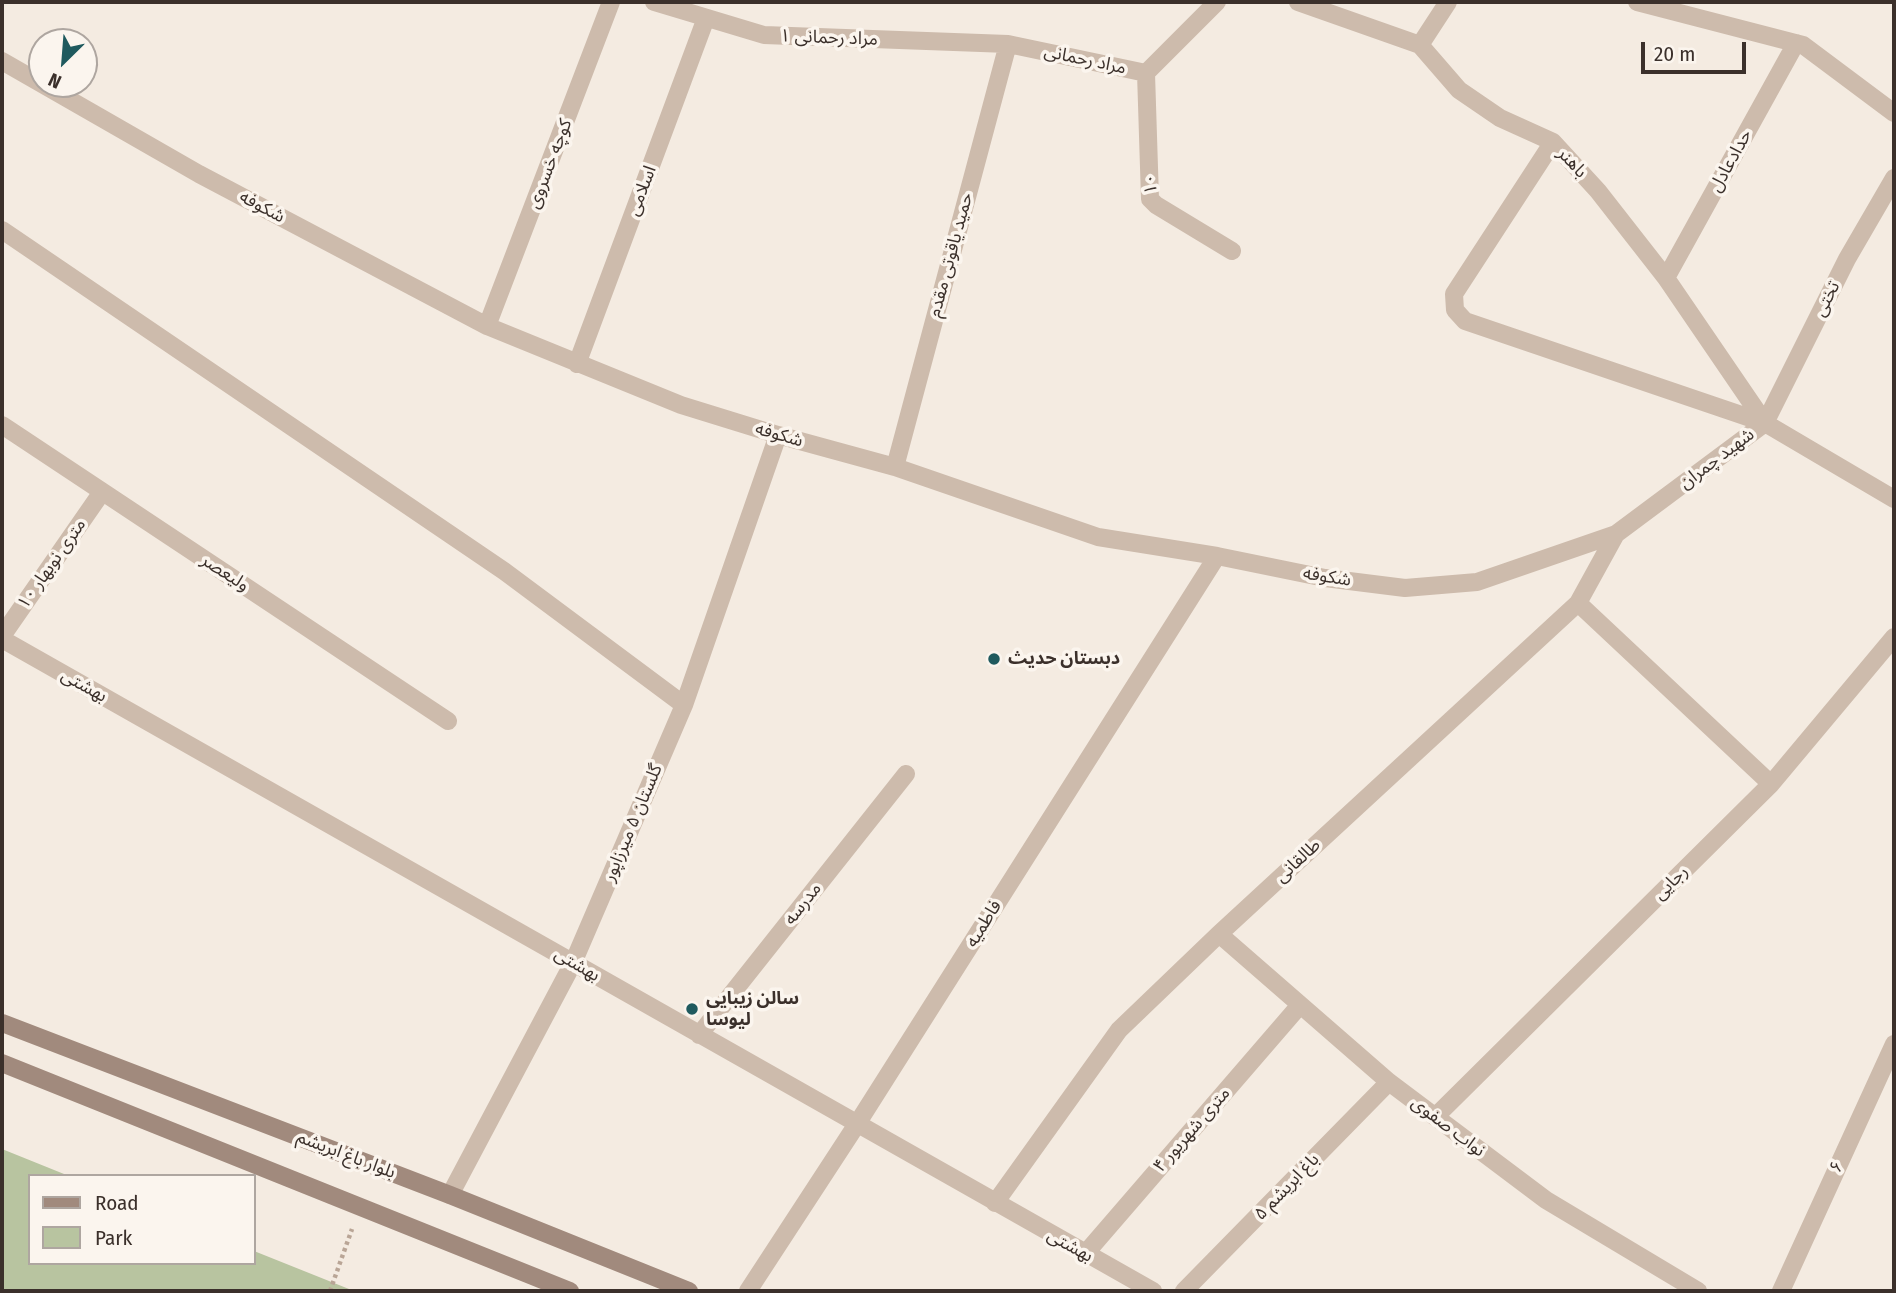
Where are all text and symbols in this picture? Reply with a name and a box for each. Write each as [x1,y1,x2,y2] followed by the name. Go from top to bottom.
[780,25,878,51] street label: مراد رحمانی ۱
[28,28,98,98] north arrow
[1644,28,1749,72] scale bar
[1042,41,1128,79] street label: مراد رحمانی
[1654,41,1695,67] text: 20 m
[45,68,65,94] text: N
[523,116,577,212] street label: کوچه خسروی
[1705,126,1757,196] street label: حدادعادل
[1553,143,1591,183] street label: باهنر
[623,163,661,219] street label: اسلامی
[1139,173,1163,195] street label: ۱۰
[235,186,289,228] street label: شکوفه
[924,190,978,320] street label: حمید یاقوتی مقدم
[1809,278,1845,320] street label: تختی
[753,418,805,452] street label: شکوفه
[1675,424,1759,494] street label: شهید چمران
[13,515,91,613] street label: ۱۰ متری نوبهار
[197,550,253,596] street label: ولیعصر
[1301,563,1353,591] street label: شکوفه
[1008,648,1120,670] place label: دبستان حدیث
[986,651,1002,667] marker: دبستان حدیث
[57,665,111,707] street label: بهشتی
[599,761,667,885] street label: گلستان ۵ میرزاپور
[1271,835,1325,887] street label: طالقانی
[1649,861,1693,905] street label: رجایی
[780,878,826,930] street label: مدرسه
[961,897,1007,951] street label: فاطمیه
[550,943,604,987] street label: بهشتی
[706,988,799,1030] place label: سالن زیبایی لیوسا
[684,1001,700,1017] marker: سالن زیبایی لیوسا
[1149,1083,1235,1177] street label: ۴ متری شهریور
[1407,1092,1489,1162] street label: نواب صفوی
[294,1126,398,1184] street label: بلوار باغ ابریشم
[1250,1149,1324,1225] street label: باغ ابریشم ۵
[1825,1158,1849,1176] street label: ۶
[28,1174,256,1265] legend
[95,1190,139,1216] text: Road
[95,1225,132,1251] text: Park
[1043,1225,1097,1267] street label: بهشتی

